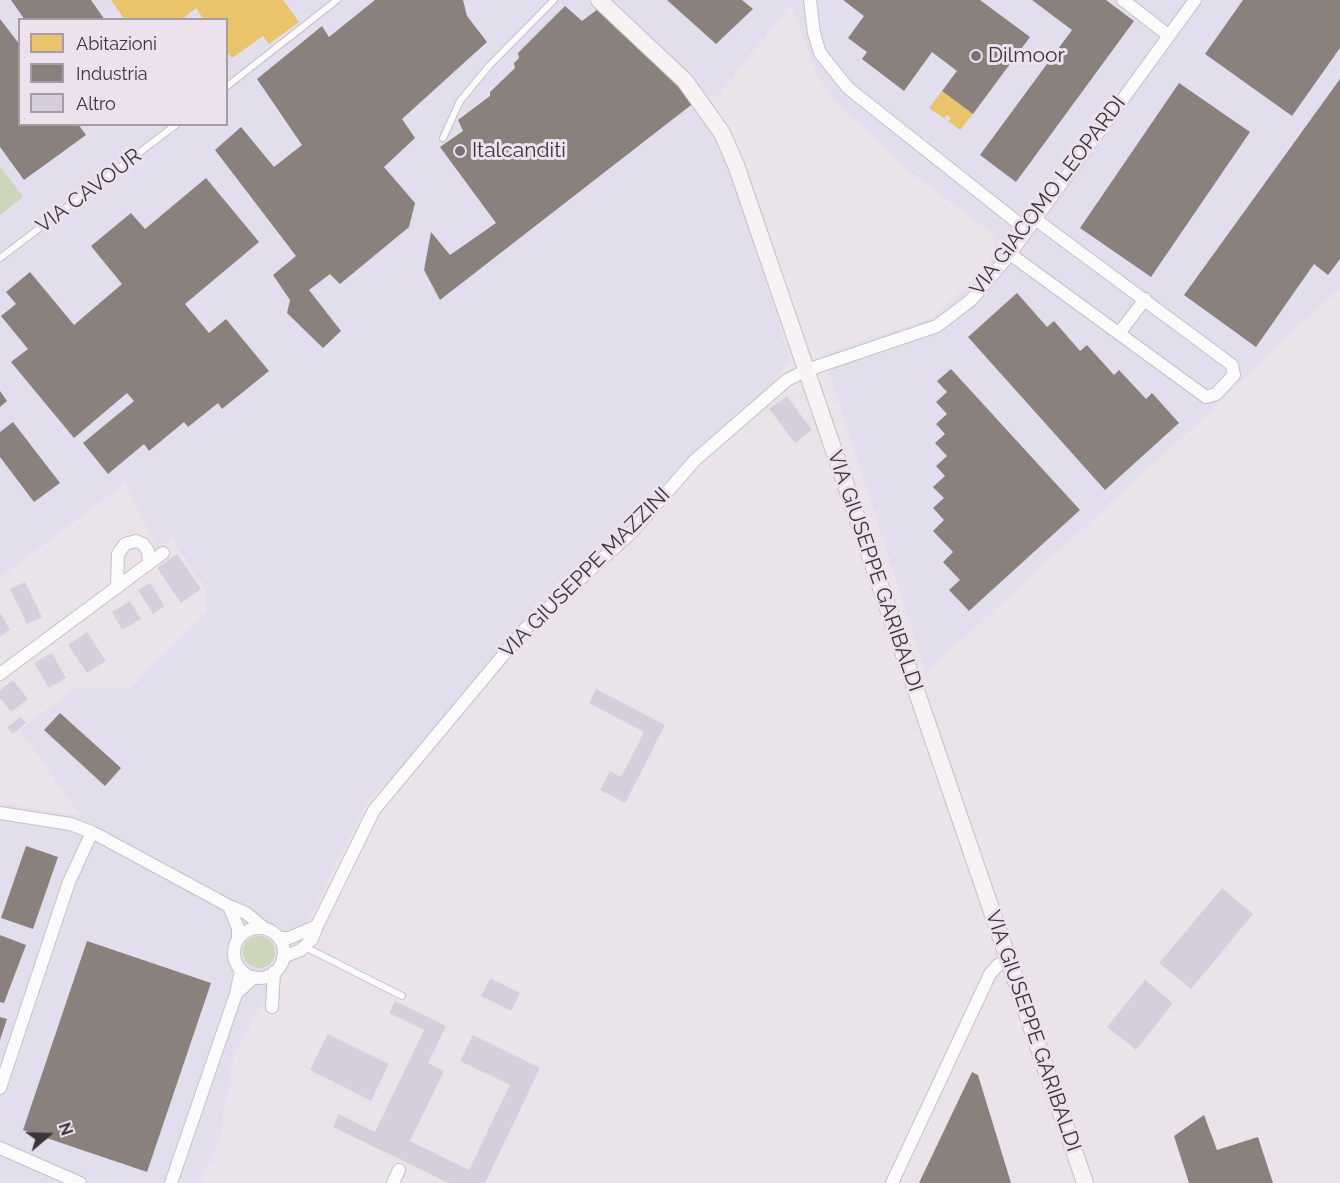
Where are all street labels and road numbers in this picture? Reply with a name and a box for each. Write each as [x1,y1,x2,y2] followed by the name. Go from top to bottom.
[965,91,1131,301] street label: VIA GIACOMO LEOPARDI
[31,143,147,239] street label: VIA CAVOUR
[822,447,928,695] street label: VIA GIUSEPPE GARIBALDI
[495,483,675,663] street label: VIA GIUSEPPE MAZZINI
[980,907,1086,1155] street label: VIA GIUSEPPE GARIBALDI

